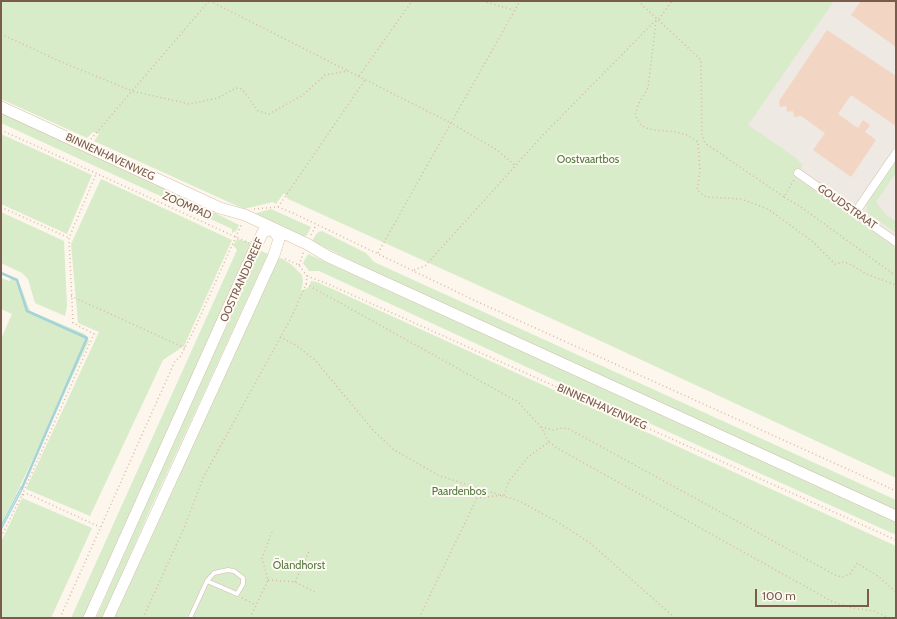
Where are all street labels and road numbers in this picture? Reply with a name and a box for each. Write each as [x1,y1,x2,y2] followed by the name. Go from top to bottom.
[63,131,157,183] street label: BINNENHAVENWEG
[815,182,879,232] street label: GOUDSTRAAT
[160,189,214,223] street label: ZOOMPAD
[217,236,267,324] street label: OOSTRANDDREEF
[555,381,649,433] street label: BINNENHAVENWEG

